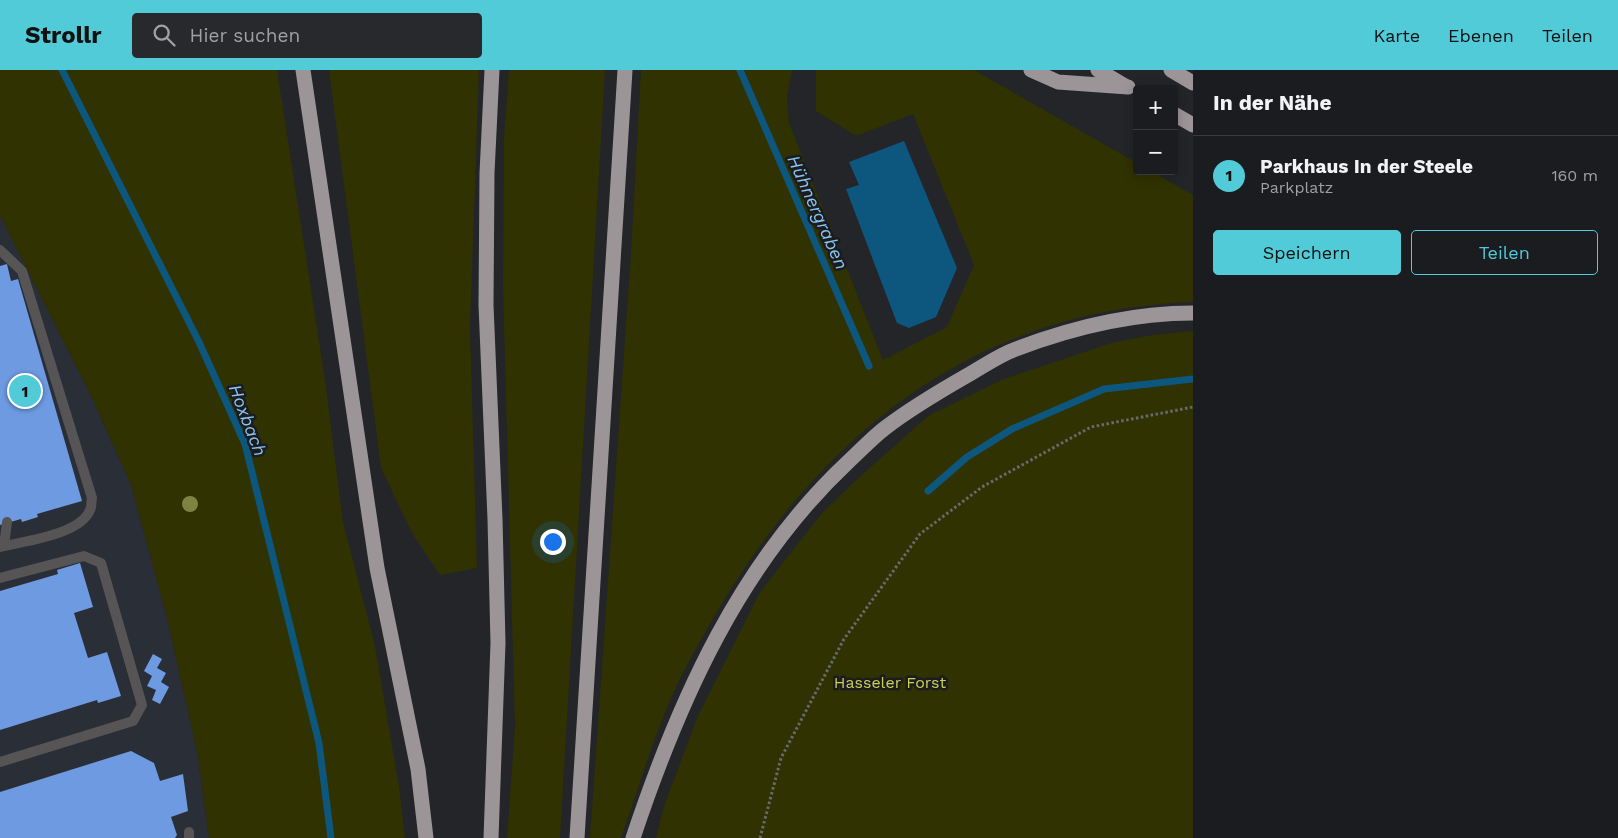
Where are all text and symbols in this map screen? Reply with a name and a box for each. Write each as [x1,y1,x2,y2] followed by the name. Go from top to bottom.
[132,13,482,58] search box
[25,21,102,49] text: Strollr
[150,21,178,49] icon: search
[190,24,300,47] text: Hier suchen
[1374,25,1420,46] text: Karte
[1448,25,1514,46] text: Ebenen
[1542,25,1593,46] text: Teilen
[1133,85,1178,175] map controls
[1133,85,1178,130] button: +
[1213,90,1332,115] text: In der Nähe
[1133,130,1178,175] button: −
[783,152,853,272] water label: Hühnergraben
[1260,155,1473,178] text: Parkhaus In der Steele
[1226,166,1232,185] text: 1
[1551,166,1598,185] text: 160 m
[1260,178,1333,197] text: Parkplatz
[1213,230,1401,275] button: Speichern
[1411,230,1598,275] button: Teilen
[9,372,41,410] pin: 1
[225,381,271,459] water label: Hoxbach
[540,529,566,555] your location
[834,673,946,692] park label: Hasseler Forst

